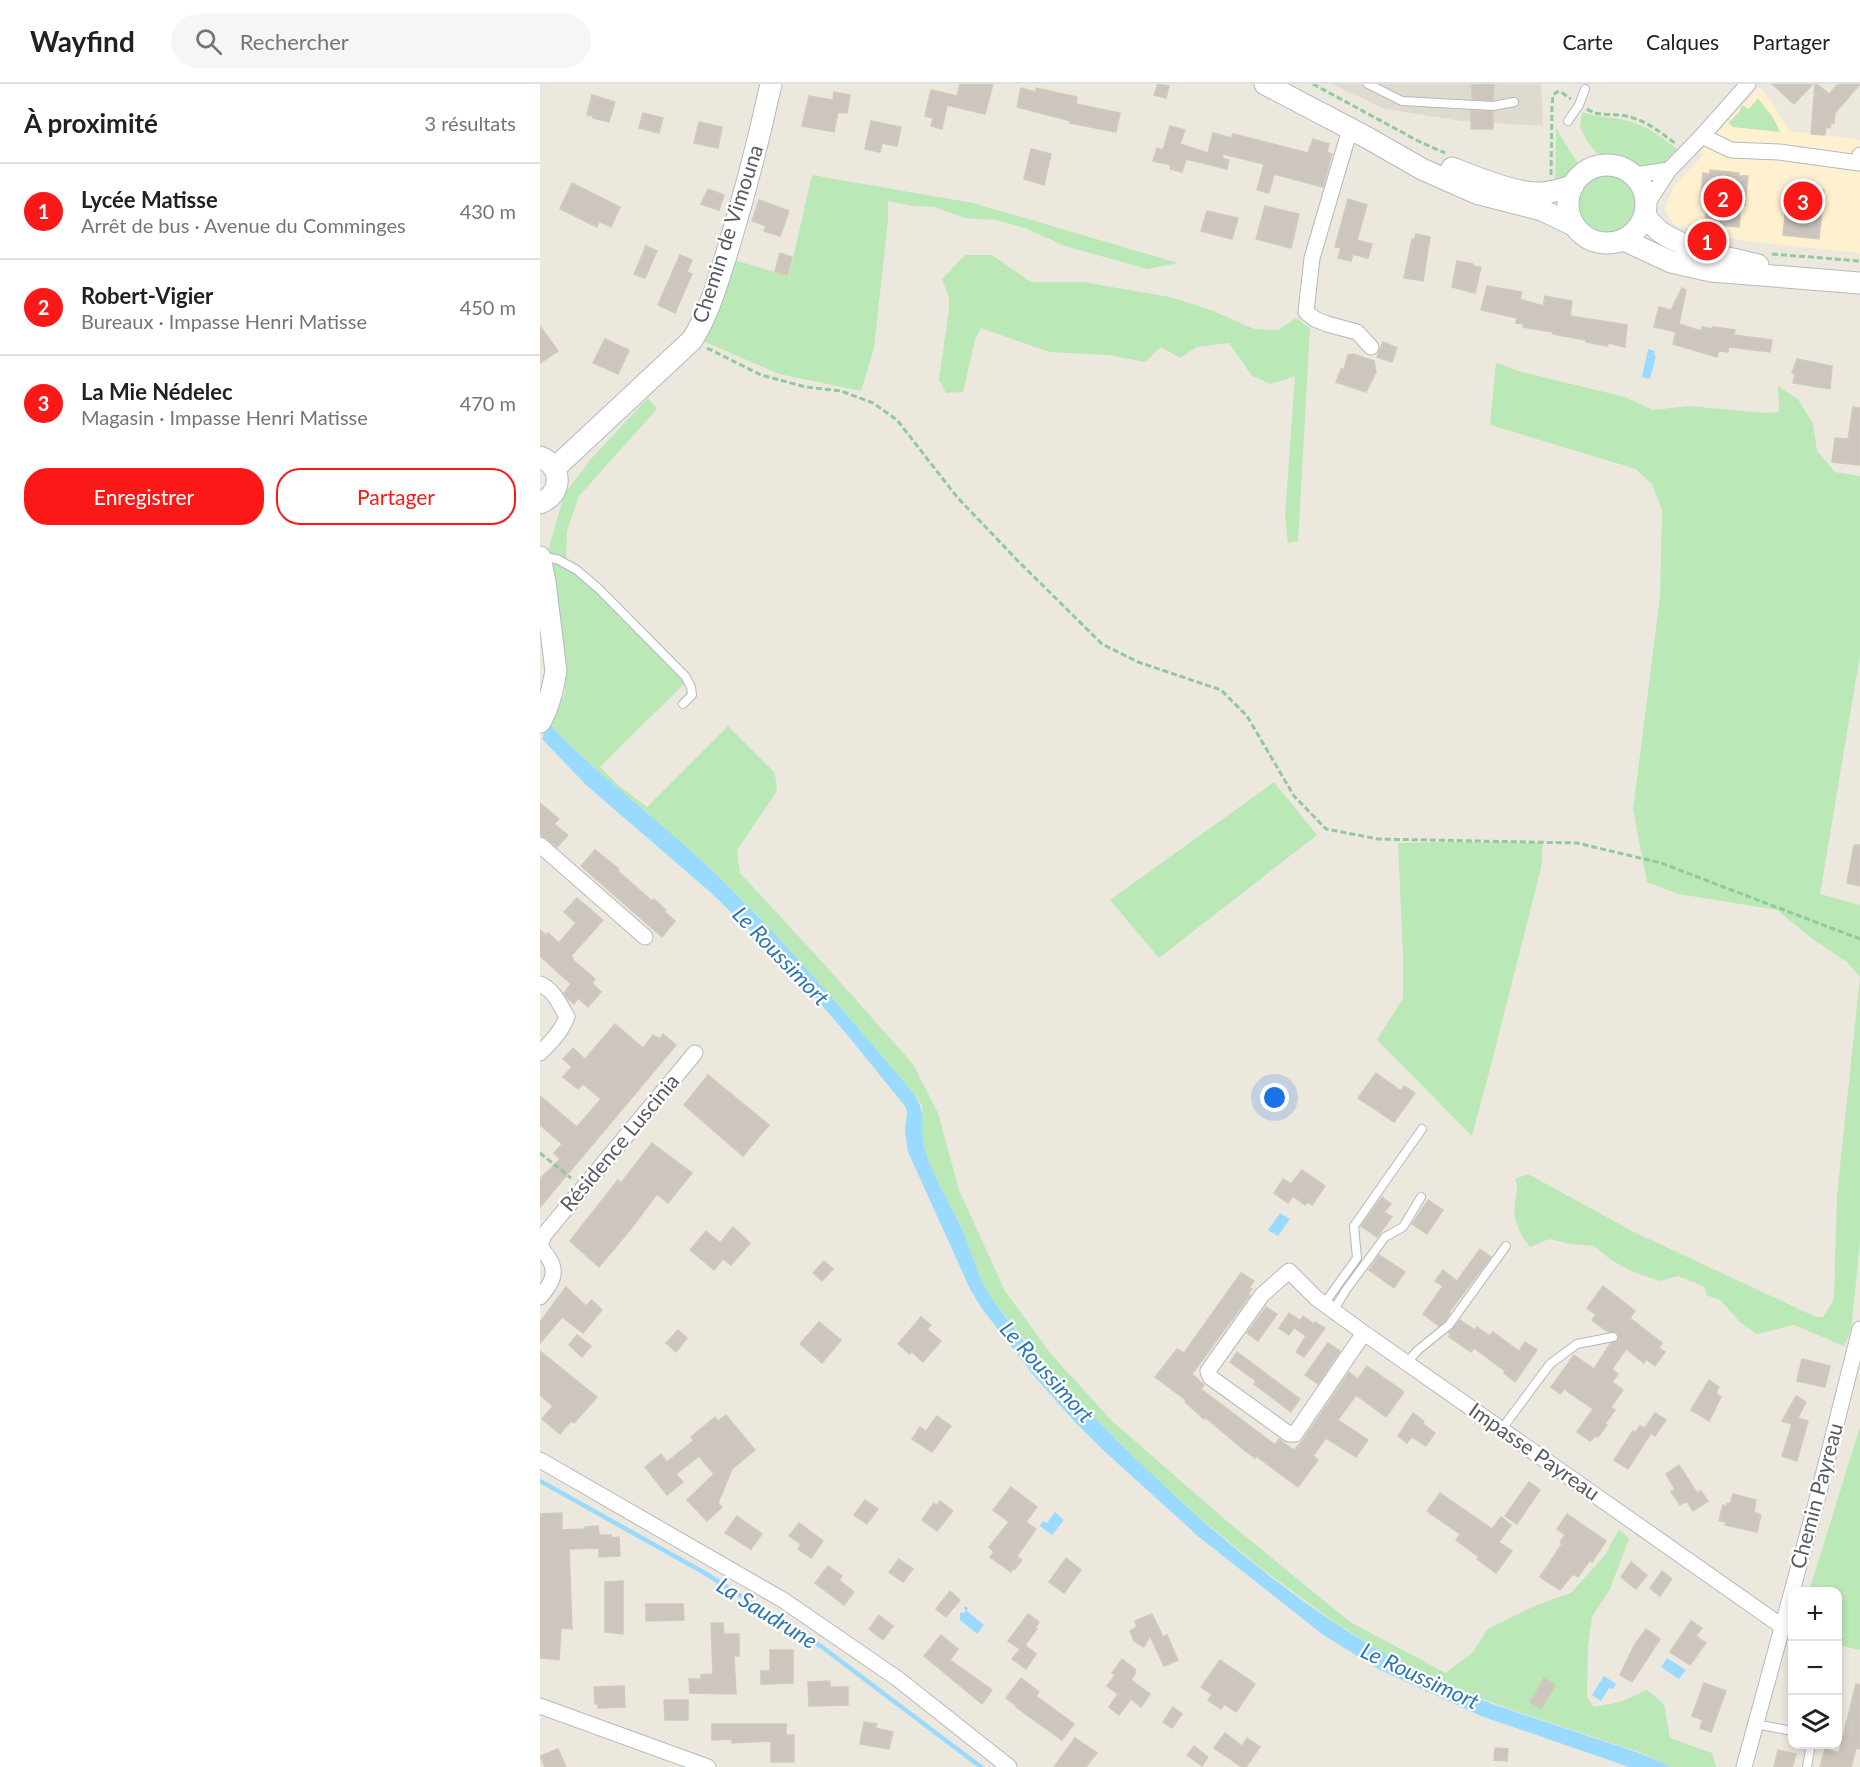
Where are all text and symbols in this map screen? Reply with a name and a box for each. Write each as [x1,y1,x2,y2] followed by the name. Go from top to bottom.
[171,14,591,68] search box
[30,24,135,58] text: Wayfind
[192,25,225,58] icon: search
[240,28,349,55] text: Rechercher
[1562,29,1613,54] text: Carte
[1646,29,1719,54] text: Calques
[1752,29,1830,54] text: Partager
[24,107,158,139] text: À proximité
[425,111,516,135] text: 3 résultats
[686,141,767,326] street label: Chemin de Vimouna
[1704,176,1742,220] pin: 2
[1784,178,1822,224] pin: 3
[81,186,218,213] text: Lycée Matisse
[38,199,49,223] text: 1
[460,199,516,223] text: 430 m
[81,213,406,237] text: Arrêt de bus · Avenue du Comminges
[1688,218,1726,264] pin: 1
[81,282,213,309] text: Robert-Vigier
[38,295,49,319] text: 2
[460,295,516,319] text: 450 m
[81,309,367,333] text: Bureaux · Impasse Henri Matisse
[81,378,233,405] text: La Mie Nédelec
[38,391,49,415] text: 3
[460,391,516,415] text: 470 m
[81,405,368,429] text: Magasin · Impasse Henri Matisse
[24,468,264,525] button: Enregistrer
[276,468,516,525] button: Partager
[727,901,835,1011] water label: Le Roussimort
[554,1068,684,1216] street label: Résidence Luscinia
[1260,1083,1289,1112] your location
[995,1315,1100,1428] water label: Le Roussimort
[1465,1396,1605,1505] street label: Impasse Payreau
[1784,1420,1847,1571] street label: Chemin Payreau
[712,1571,823,1654] water label: La Saudrune
[1788,1587,1842,1749] map controls
[1788,1587,1842,1641] button: +
[1357,1636,1484,1715] water label: Le Roussimort
[1788,1641,1842,1695] button: −
[1788,1695,1842,1749] button: layers

